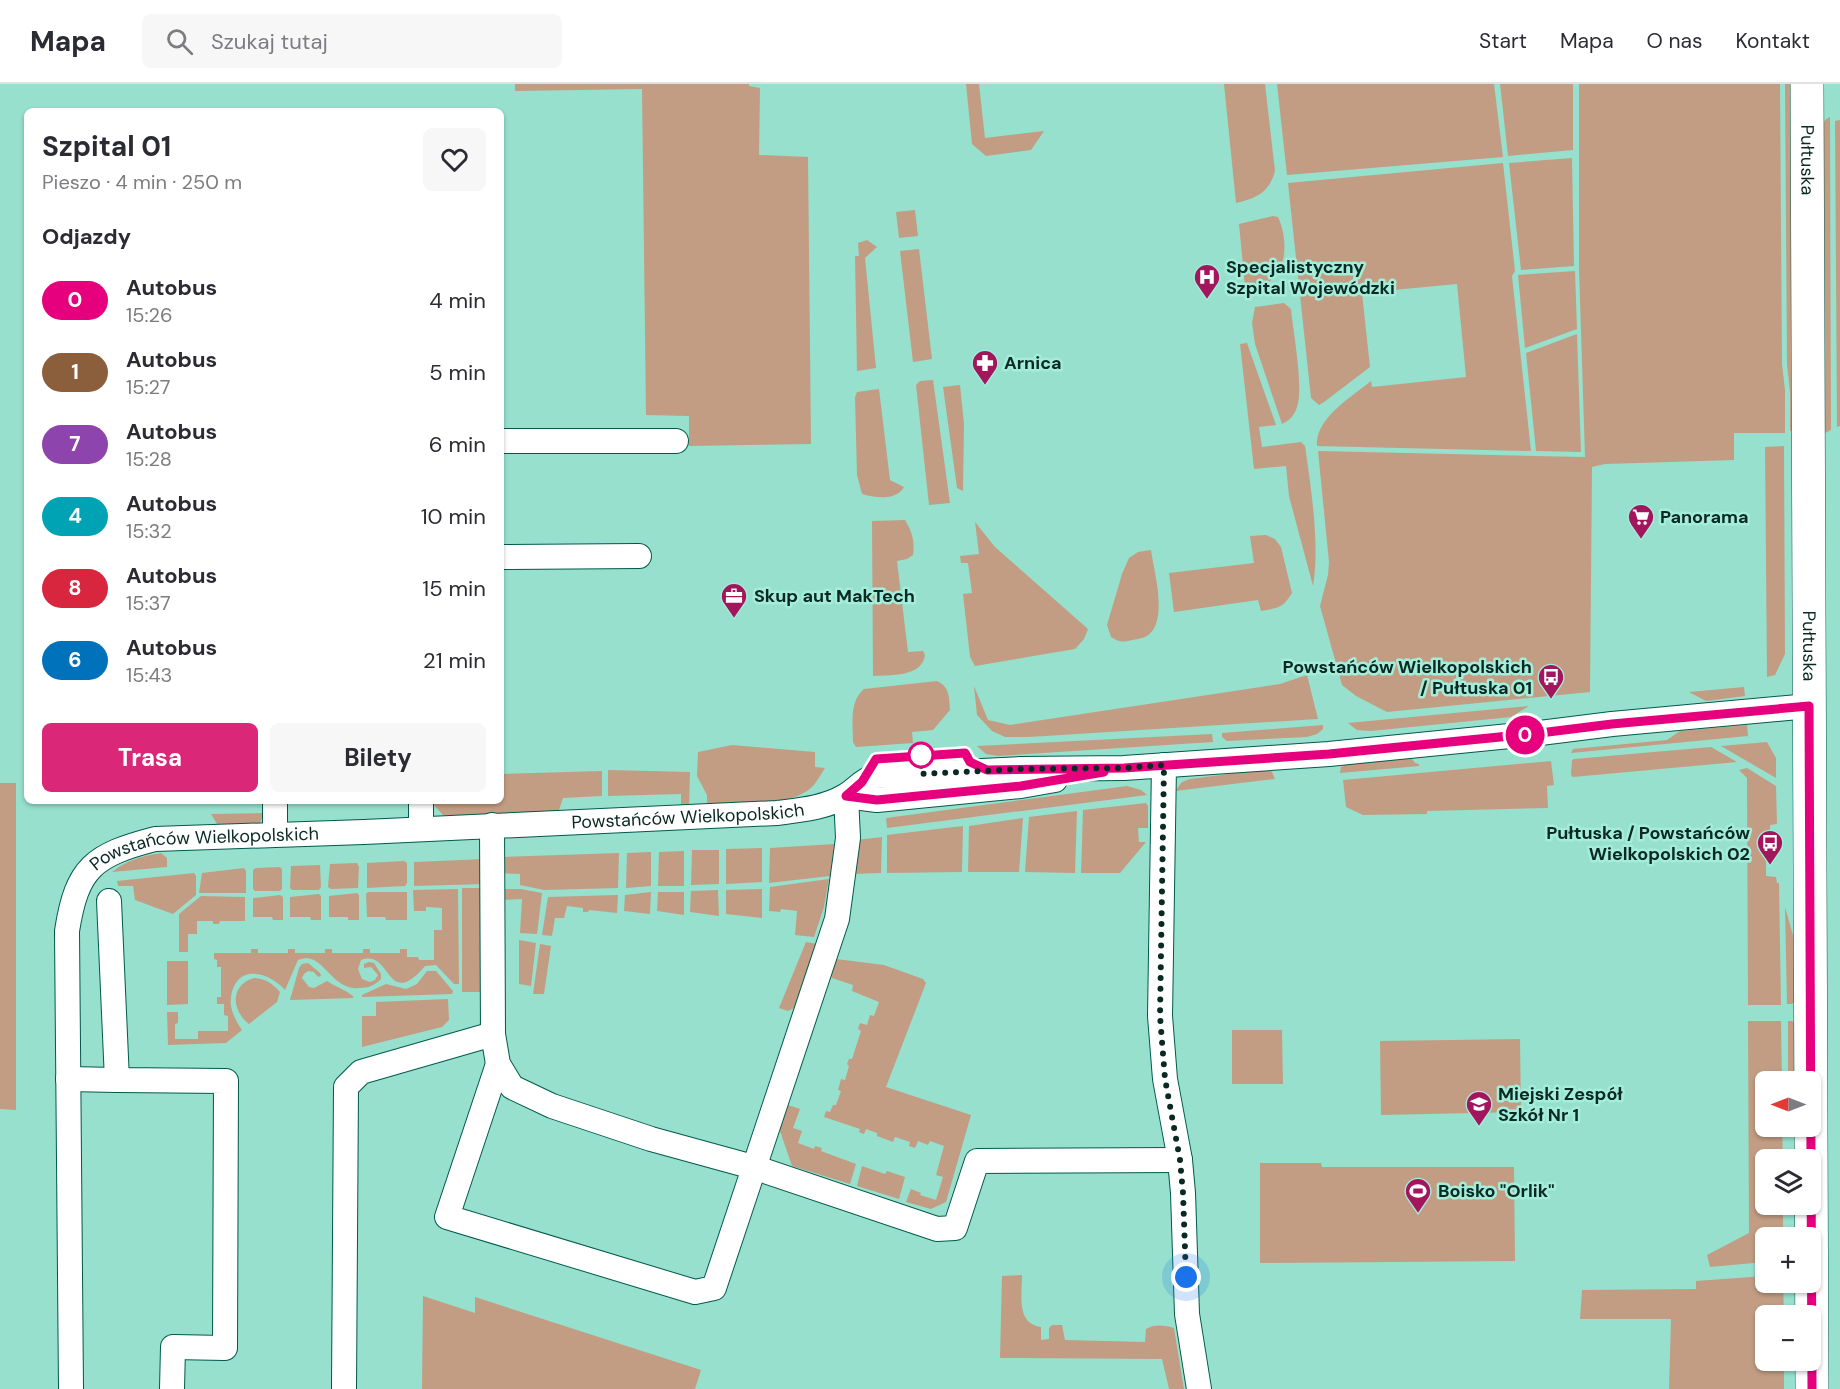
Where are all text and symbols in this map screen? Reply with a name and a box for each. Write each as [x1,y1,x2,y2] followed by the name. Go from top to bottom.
[142,14,562,68] search box
[30,23,106,60] text: Mapa
[163,25,196,58] icon: search
[211,27,328,56] text: Szukaj tutaj
[1479,27,1527,55] text: Start
[1560,27,1614,55] text: Mapa
[1647,27,1702,55] text: O nas
[1735,27,1810,55] text: Kontakt
[1795,125,1819,195] street label: Pułtuska
[42,128,171,165] text: Szpital 01
[423,128,486,191] button: heart
[42,169,242,195] text: Pieszo · 4 min · 250 m
[42,222,131,251] text: Odjazdy
[1226,255,1395,300] place label: Specjalistyczny Szpital Wojewódzki
[1192,262,1222,300] hospital icon: Specjalistyczny Szpital Wojewódzki
[126,273,217,302] text: Autobus
[68,286,82,314] text: 0
[429,286,486,315] text: 4 min
[126,302,173,328] text: 15:26
[126,345,217,374] text: Autobus
[970,348,1000,386] pharmacy icon: Arnica
[1004,351,1062,375] place label: Arnica
[71,358,79,386] text: 1
[429,358,486,387] text: 5 min
[126,374,170,400] text: 15:27
[126,417,217,446] text: Autobus
[69,430,81,458] text: 7
[429,430,486,459] text: 6 min
[126,446,172,472] text: 15:28
[126,489,217,518] text: Autobus
[68,502,82,530] text: 4
[421,502,486,531] text: 10 min
[1626,502,1656,540] supermarket icon: Panorama
[1660,505,1749,529] place label: Panorama
[126,518,172,544] text: 15:32
[126,561,217,590] text: Autobus
[68,574,82,602] text: 8
[422,574,486,603] text: 15 min
[719,581,749,619] office icon: Skup aut MakTech
[754,584,915,608] place label: Skup aut MakTech
[126,590,171,616] text: 15:37
[1797,611,1821,681] street label: Pułtuska
[126,633,217,662] text: Autobus
[68,646,82,674] text: 6
[423,646,486,675] text: 21 min
[1283,655,1532,700] place label: Powstańców Wielkopolskich / Pułtuska 01
[126,662,172,688] text: 15:43
[1536,662,1566,700] bus stop icon: Powstańców Wielkopolskich / Pułtuska 01
[1506,716,1544,754] line badge: 0
[1518,721,1532,749] text: 0
[42,723,258,792] button: Trasa
[270,723,486,792] button: Bilety
[908,742,934,768] unlabelled marker
[571,797,806,834] street label: Powstańców Wielkopolskich
[1546,821,1750,866] place label: Pułtuska / Powstańców Wielkopolskich 02
[84,822,319,876] street label: Powstańców Wielkopolskich
[1755,828,1785,866] bus stop icon: Pułtuska / Powstańców Wielkopolskich 02
[1755,1071,1821,1137] north arrow
[1755,1071,1821,1371] map controls
[1498,1082,1623,1127] place label: Miejski Zespół Szkół Nr 1
[1464,1089,1494,1127] school or university icon: Miejski Zespół Szkół Nr 1
[1755,1149,1821,1215] button: layers
[1403,1176,1433,1214] sports icon: Boisko "Orlik"
[1438,1179,1555,1203] place label: Boisko "Orlik"
[1755,1227,1821,1293] button: +
[1171,1262,1201,1292] your location
[1755,1305,1821,1371] button: −

